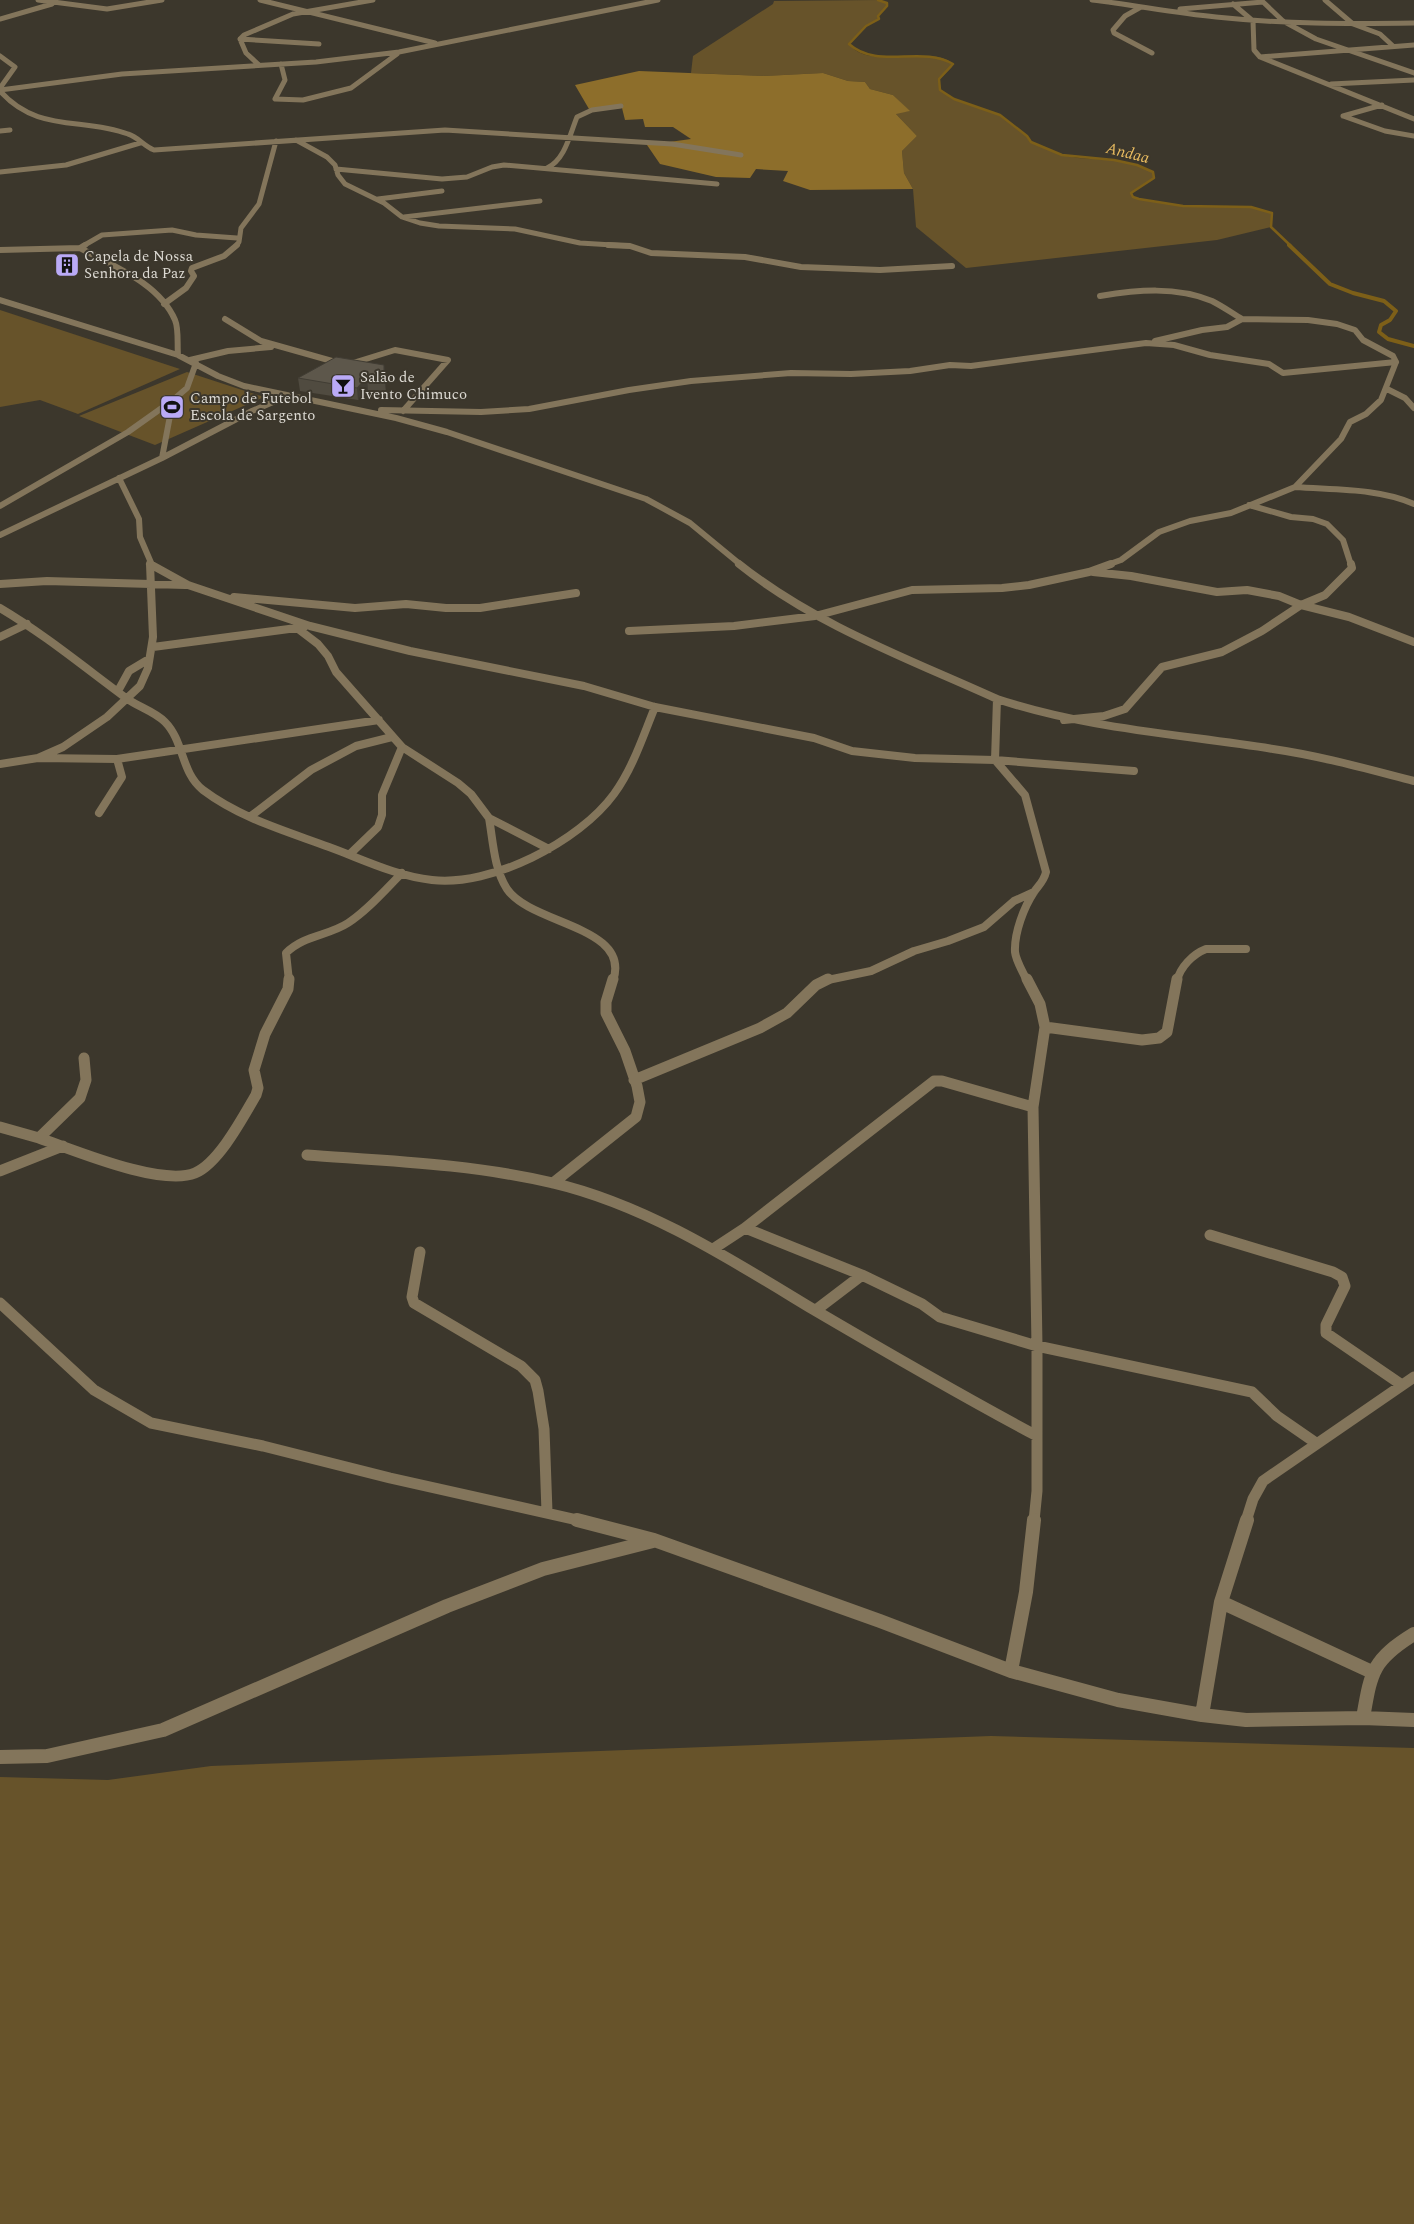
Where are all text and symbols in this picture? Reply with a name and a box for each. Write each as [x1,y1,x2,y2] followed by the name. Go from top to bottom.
[1103,136,1152,170] water label: Andaa
[84,245,194,285] place label: Capela de Nossa Senhora da Paz
[54,252,80,278] building icon: Capela de Nossa Senhora da Paz
[360,366,467,406] place label: Salão de Ivento Chimuco
[330,373,356,399] bar icon: Salão de Ivento Chimuco
[190,387,315,427] place label: Campo de Futebol Escola de Sargento
[159,394,185,420] sports icon: Campo de Futebol Escola de Sargento

